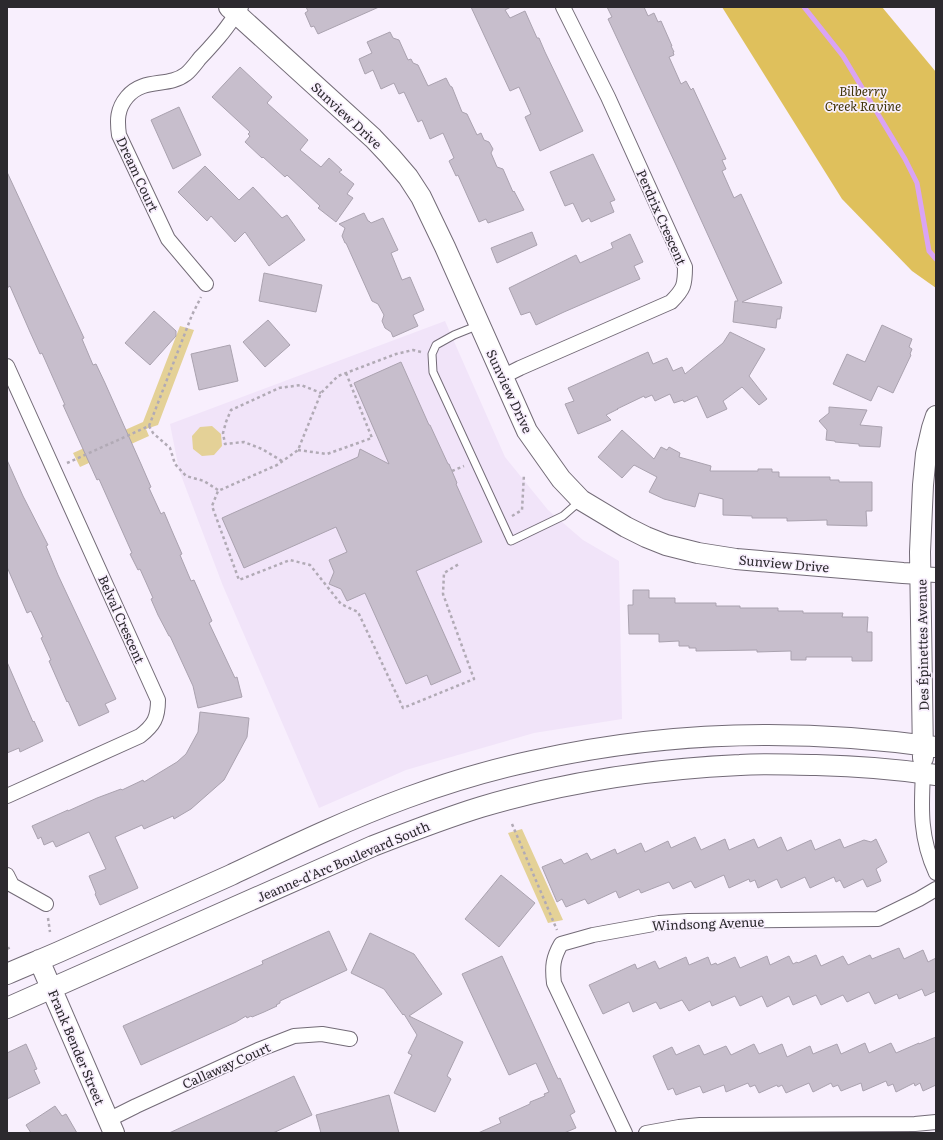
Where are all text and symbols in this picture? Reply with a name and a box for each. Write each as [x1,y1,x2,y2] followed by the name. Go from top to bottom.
[307,77,387,153] street label: Sunview Drive
[825,81,901,115] park label: Bilberry Creek Ravine
[112,133,164,215] street label: Dream Court
[632,166,692,269] street label: Perdrix Crescent
[482,346,538,436] street label: Sunview Drive
[738,550,830,576] street label: Sunview Drive
[94,572,150,667] street label: Belval Crescent
[911,579,933,711] street label: Des Épinettes Avenue
[254,816,433,906] street label: Jeanne-d'Arc Boulevard South
[652,912,765,934] street label: Windsong Avenue
[44,986,110,1108] street label: Frank Bender Street
[179,1037,274,1093] street label: Callaway Court

